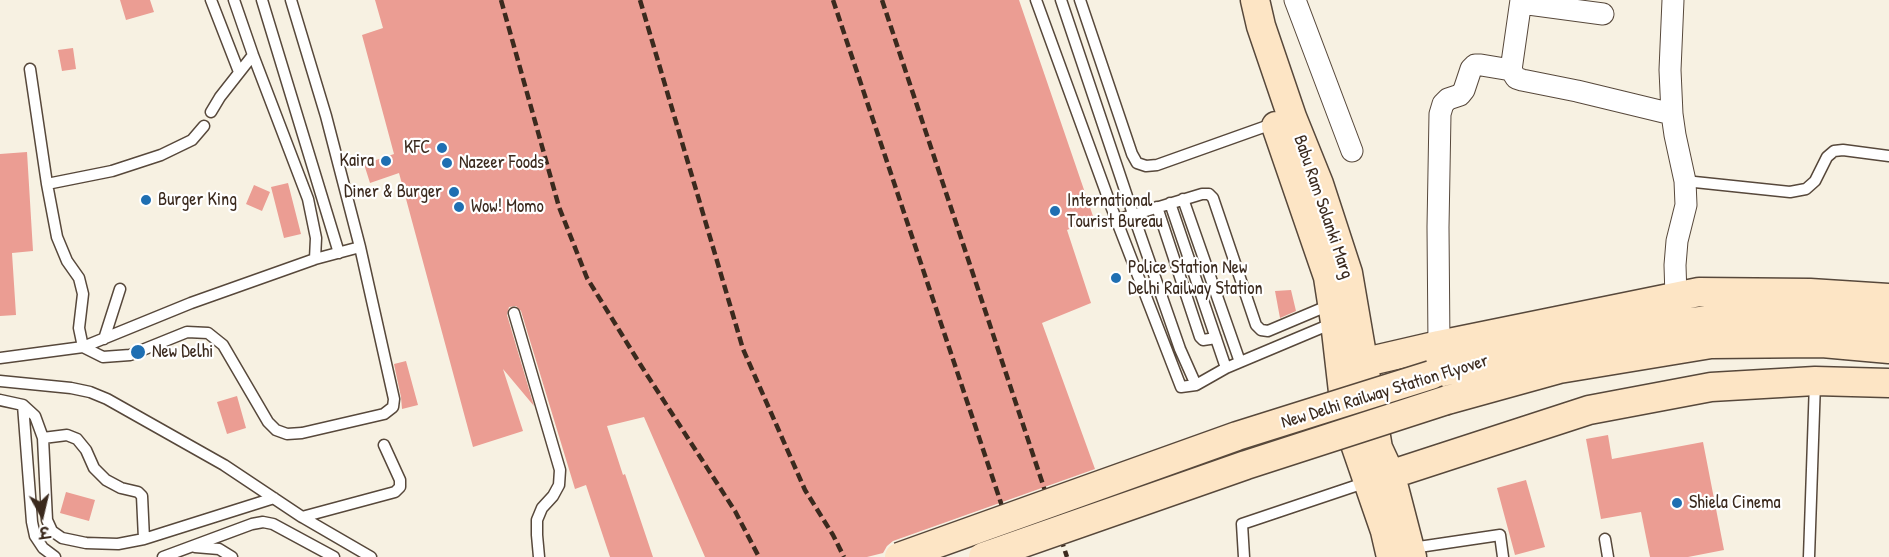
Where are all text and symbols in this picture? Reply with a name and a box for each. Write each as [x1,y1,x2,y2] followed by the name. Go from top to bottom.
[1288,132,1358,282] street label: Babu Ram Solanki Marg
[404,137,430,159] place label: KFC
[435,141,449,155] marker: KFC
[340,150,374,172] place label: Kaira
[459,152,544,174] place label: Nazeer Foods
[379,154,393,168] marker: Kaira
[440,156,454,170] marker: Nazeer Foods
[344,181,442,203] place label: Diner & Burger
[447,185,461,199] marker: Diner & Burger
[158,189,237,211] place label: Burger King
[1067,190,1163,232] place label: International Tourist Bureau
[139,193,153,207] marker: Burger King
[471,196,544,218] place label: Wow! Momo
[452,200,466,214] marker: Wow! Momo
[1048,204,1062,218] marker: International Tourist Bureau
[1128,257,1263,300] place label: Police Station New Delhi Railway Station
[1109,271,1123,285] marker: Police Station New Delhi Railway Station
[152,341,213,363] place label: New Delhi
[129,343,147,361] marker: New Delhi
[1279,350,1491,434] street label: New Delhi Railway Station Flyover
[12,485,72,545] north arrow
[1689,492,1780,514] place label: Shiela Cinema
[1670,496,1684,510] marker: Shiela Cinema
[38,521,51,544] text: उ

